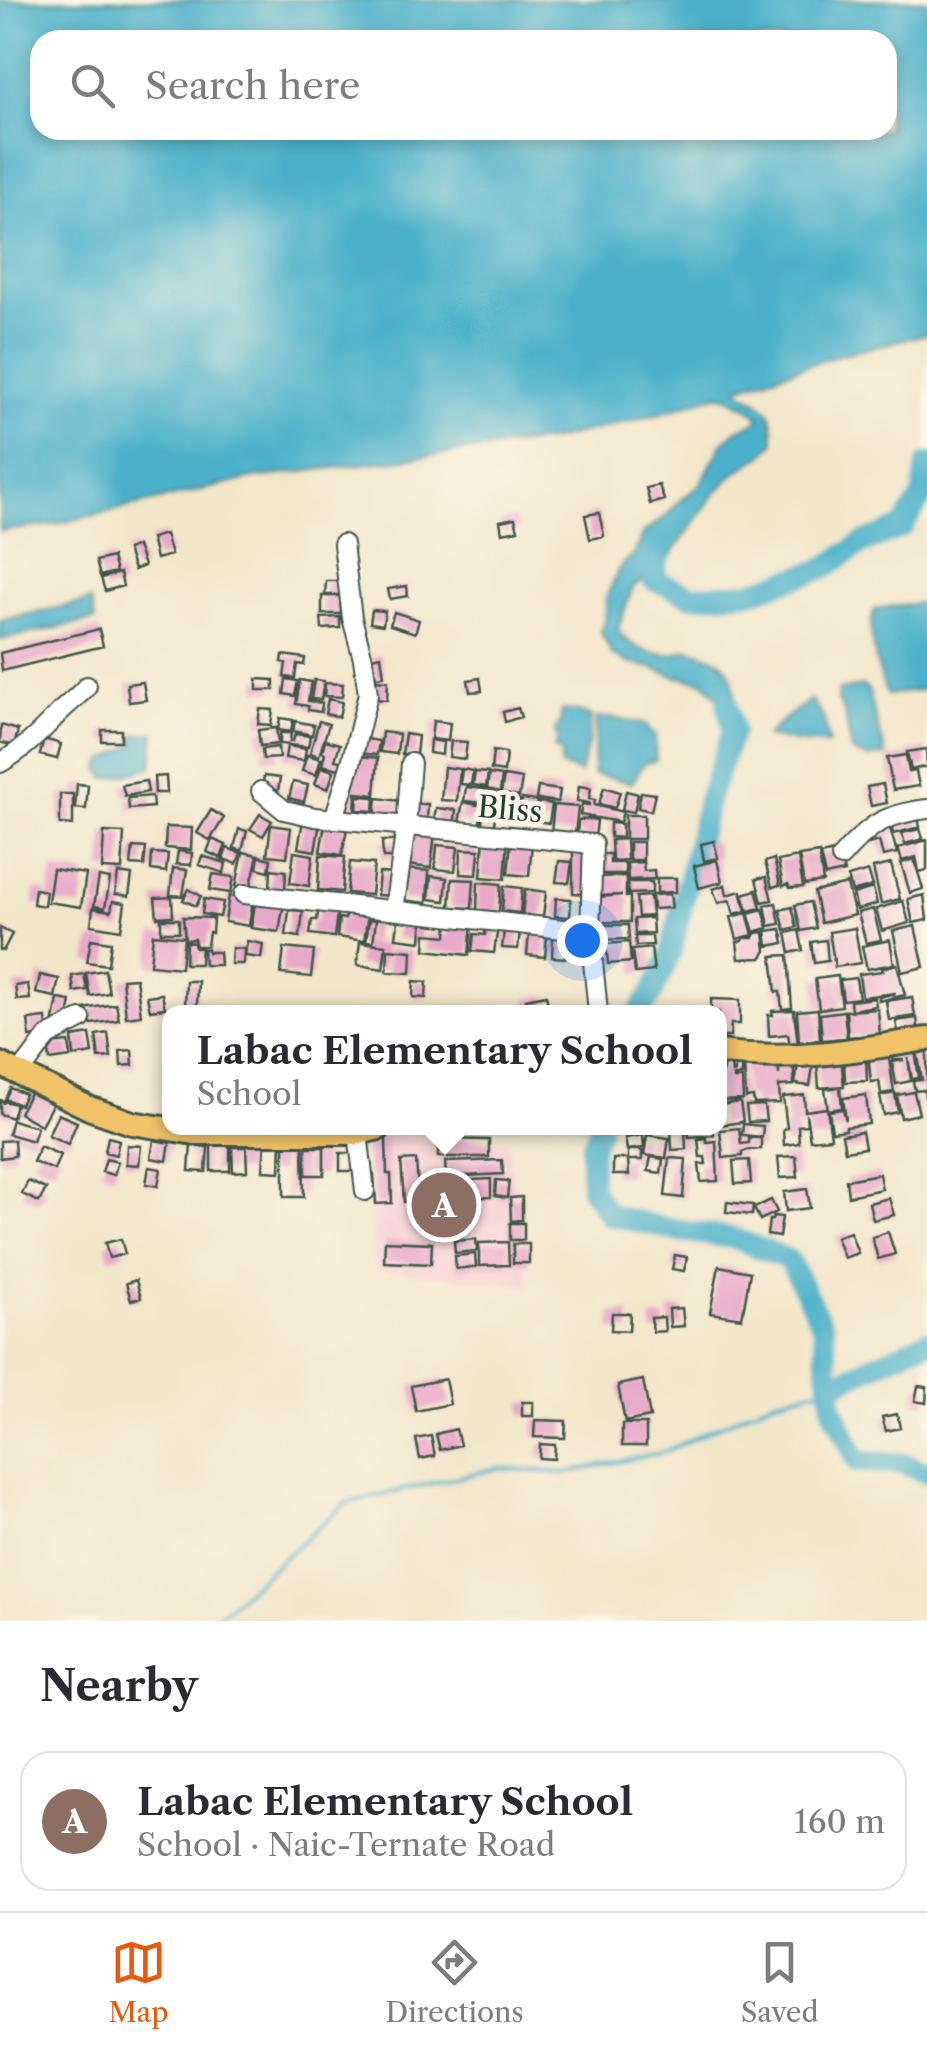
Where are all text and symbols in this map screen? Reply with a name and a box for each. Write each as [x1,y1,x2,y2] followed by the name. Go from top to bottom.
[30,30,897,140] search box
[65,58,120,113] icon: search
[145,62,360,109] text: Search here
[476,788,544,830] street label: Bliss
[557,915,608,966] your location
[162,1005,727,1135] popup
[196,1027,693,1074] text: Labac Elementary School
[196,1074,301,1113] text: School
[412,1168,476,1242] pin: A
[40,1660,198,1712] text: Nearby
[137,1778,633,1825] text: Labac Elementary School
[62,1802,87,1841] text: A
[794,1802,885,1841] text: 160 m
[137,1825,555,1864] text: School · Naic-Ternate Road
[108,1935,169,2029] tab: Map
[385,1935,524,2029] tab: Directions
[741,1935,819,2029] tab: Saved

